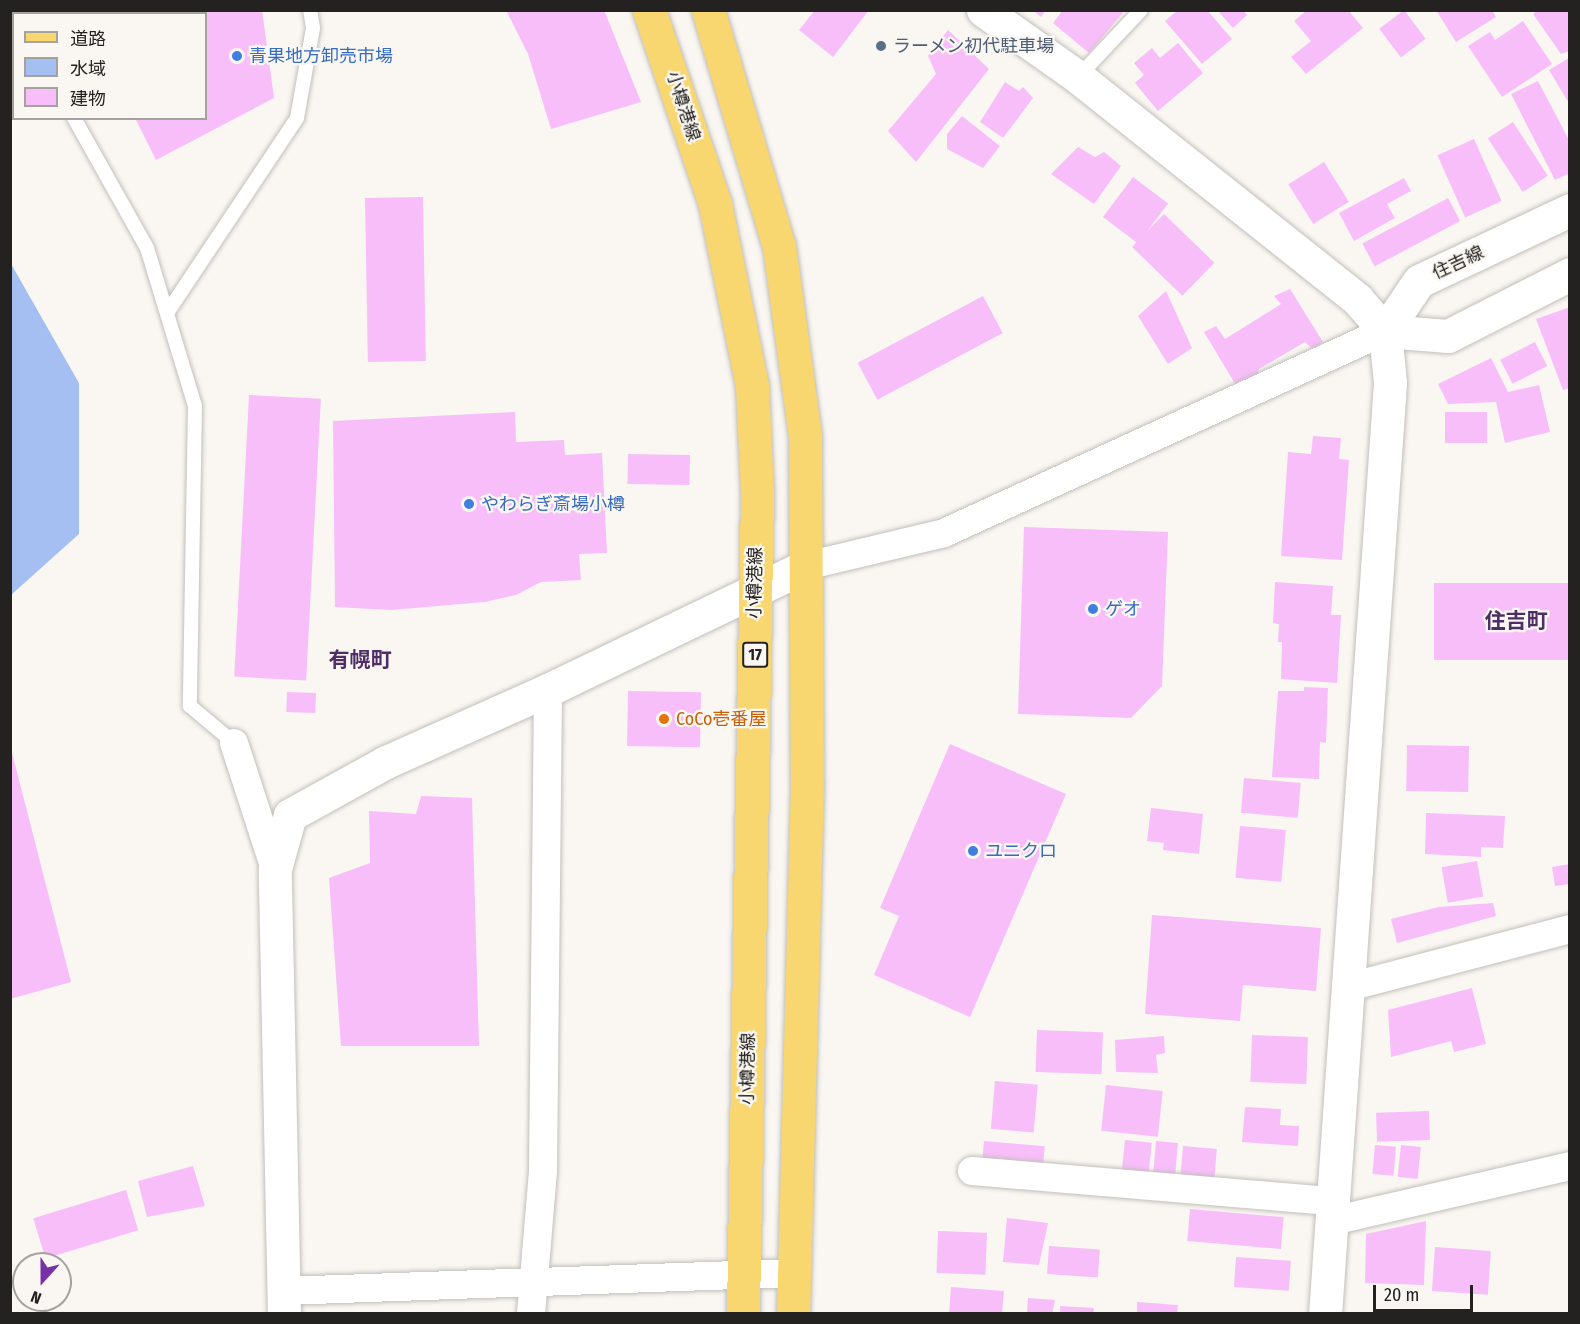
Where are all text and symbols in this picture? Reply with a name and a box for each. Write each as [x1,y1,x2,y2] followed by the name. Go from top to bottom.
[12,12,207,120] legend
[70,28,106,50] text: 道路
[893,35,1055,57] place label: ラーメン初代駐車場
[874,39,888,53] marker: ラーメン初代駐車場
[249,45,393,67] place label: 青果地方卸売市場
[230,49,244,63] marker: 青果地方卸売市場
[70,58,106,80] text: 水域
[662,68,704,144] street label: 小樽港線
[70,88,106,110] text: 建物
[1429,242,1487,284] street label: 住吉線
[481,493,625,515] place label: やわらぎ斎場小樽
[462,497,476,511] marker: やわらぎ斎場小樽
[744,547,766,619] street label: 小樽港線
[1105,598,1141,620] place label: ゲオ
[1086,602,1100,616] marker: ゲオ
[1485,608,1547,634] district label: 住吉町
[742,642,768,668] road number: 17
[329,647,391,673] district label: 有幌町
[676,708,767,730] place label: CoCo壱番屋
[657,712,671,726] marker: CoCo壱番屋
[985,840,1057,862] place label: ユニクロ
[966,844,980,858] marker: ユニクロ
[737,1033,759,1105] street label: 小樽港線
[12,1252,72,1312] north arrow
[1376,1273,1476,1311] scale bar
[1384,1284,1419,1306] text: 20 m
[28,1287,44,1308] text: N

